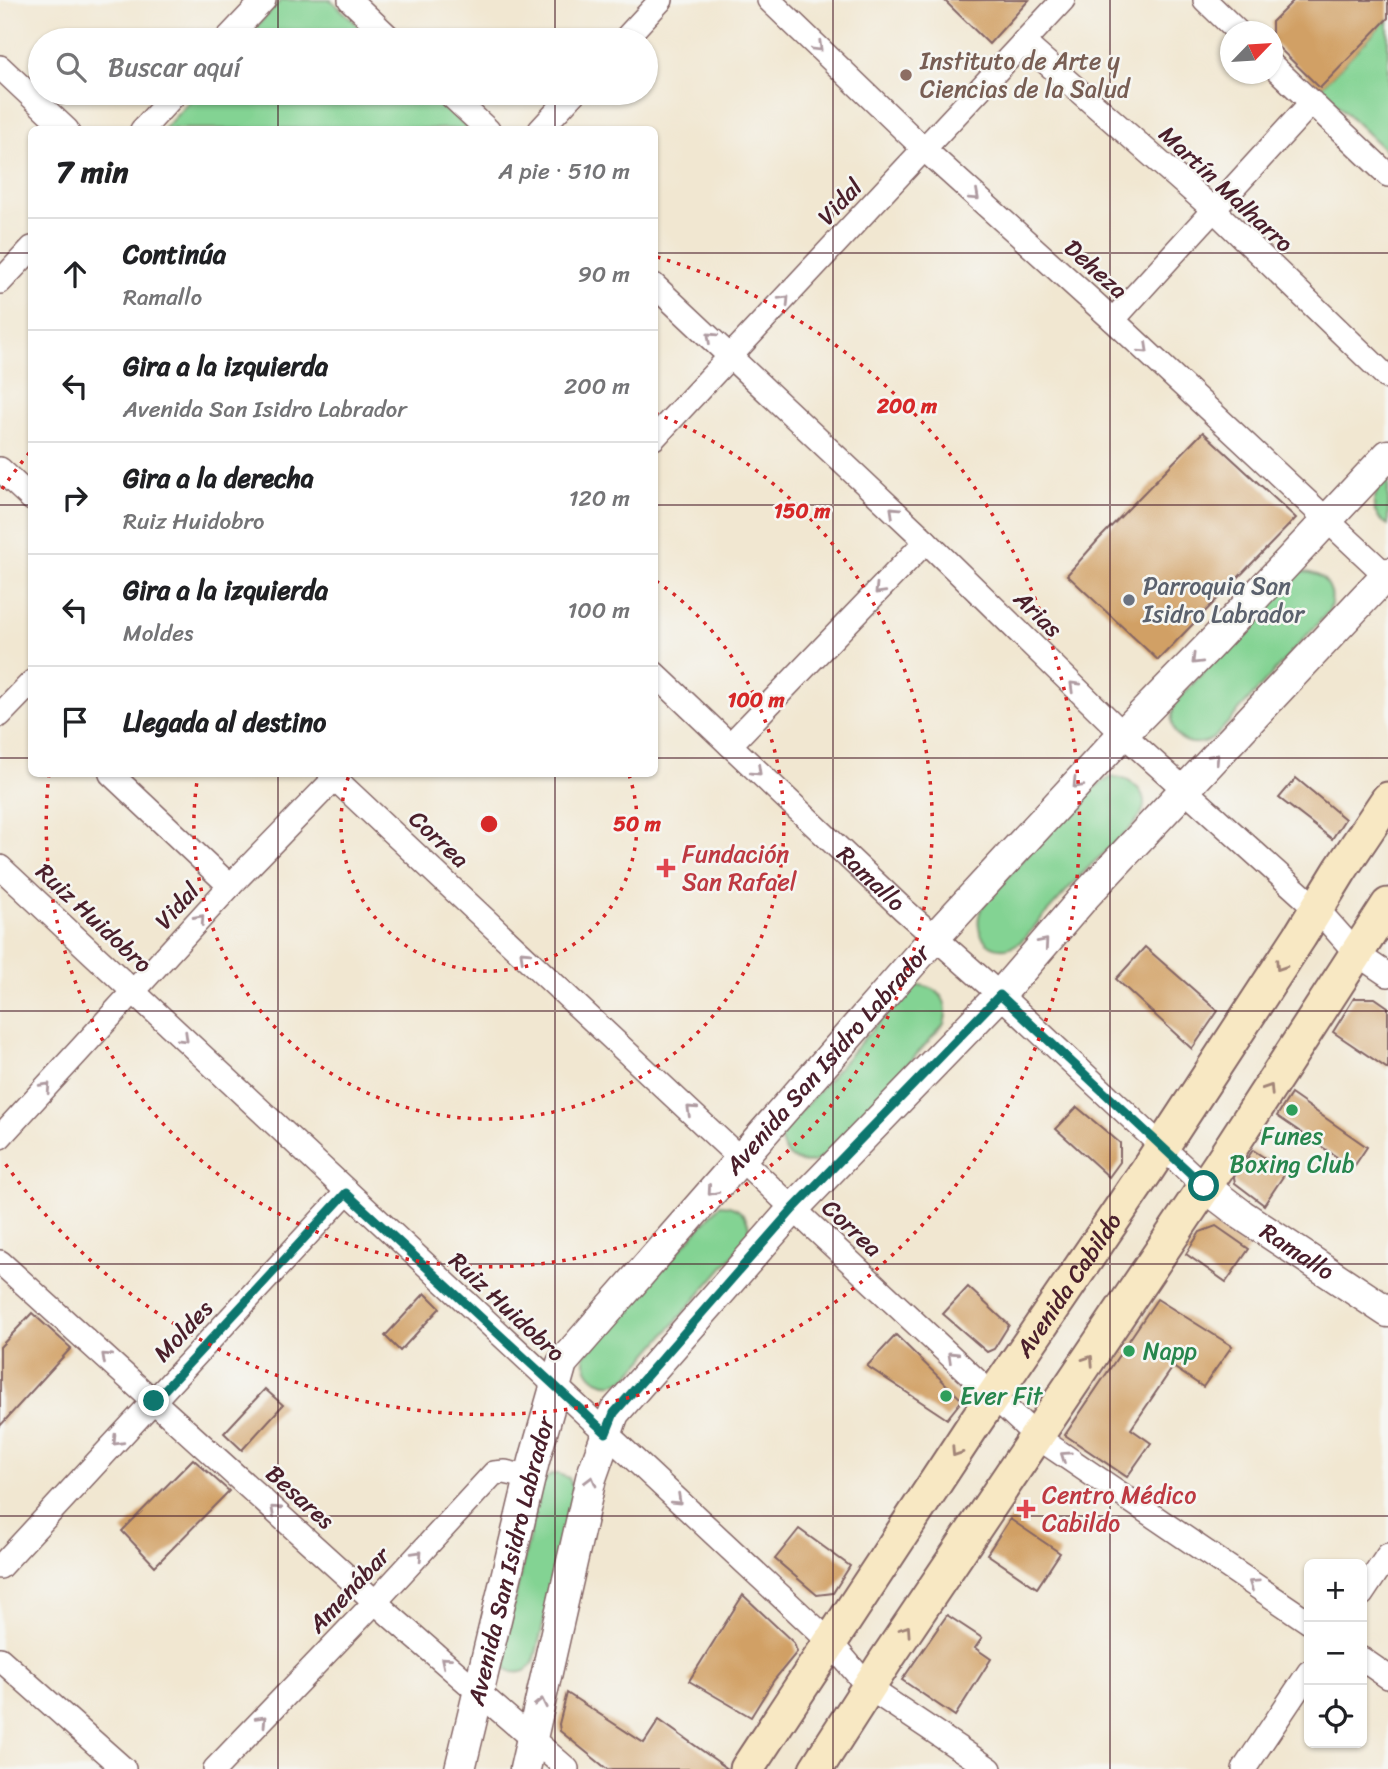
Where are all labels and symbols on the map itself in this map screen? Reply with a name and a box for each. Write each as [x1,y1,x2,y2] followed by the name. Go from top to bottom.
[1220,21,1283,84] north arrow
[810,39,823,52] one-way arrow
[919,40,1132,110] place label: Instituto de Arte y Ciencias de la Salud
[898,67,914,83] marker: Instituto de Arte y Ciencias de la Salud
[1149,115,1303,263] street label: Martín Malharro
[807,168,874,235] street label: Vidal
[967,187,980,200] one-way arrow
[1054,228,1138,310] street label: Deheza
[777,295,790,308] one-way arrow
[706,333,719,346] one-way arrow
[1136,340,1149,353] one-way arrow
[876,387,938,425] text: 200 m
[774,492,831,530] text: 150 m
[889,506,902,519] one-way arrow
[1142,565,1306,635] place label: Parroquia San Isidro Labrador
[1003,579,1072,648] street label: Arias
[874,582,887,595] one-way arrow
[1121,592,1137,608] marker: Parroquia San Isidro Labrador
[1191,652,1204,665] one-way arrow
[727,681,785,719] text: 100 m
[1070,682,1083,695] one-way arrow
[1207,753,1220,766] one-way arrow
[749,762,762,775] one-way arrow
[1072,776,1085,789] one-way arrow
[399,799,479,879] street label: Correa
[613,805,662,843] text: 50 m
[477,812,501,836] centre of rings
[682,833,798,903] place label: Fundación San Rafael
[827,835,916,922] street label: Ramallo
[26,852,162,984] street label: Ruiz Huidobro
[656,858,676,878] marker: Fundación San Rafael
[144,872,211,940] street label: Vidal
[192,914,204,927] one-way arrow
[714,933,942,1186] street label: Avenida San Isidro Labrador
[1036,938,1048,951] one-way arrow
[519,951,532,964] one-way arrow
[1276,958,1288,971] one-way arrow
[176,1030,189,1043] one-way arrow
[38,1082,50,1095] one-way arrow
[1261,1084,1274,1097] one-way arrow
[1284,1102,1300,1118] marker: Funes Boxing Club
[686,1106,699,1119] one-way arrow
[1229,1115,1355,1185] place label: Funes Boxing Club
[1188,1170,1219,1201] route start
[708,1183,720,1196] one-way arrow
[812,1188,892,1268] street label: Correa
[1003,1204,1133,1367] street label: Avenida Cabildo
[1251,1211,1343,1292] street label: Ramallo
[439,1241,575,1373] street label: Ruiz Huidobro
[143,1290,224,1372] street label: Moldes
[1143,1330,1197,1372] place label: Napp
[1121,1343,1137,1359] marker: Napp
[947,1352,960,1365] one-way arrow
[101,1353,114,1365] one-way arrow
[1081,1354,1094,1367] one-way arrow
[960,1375,1044,1417] place label: Ever Fit
[138,1385,169,1416] route end
[938,1388,954,1404] marker: Ever Fit
[455,1410,567,1711] street label: Avenida San Isidro Labrador
[113,1433,125,1446] one-way arrow
[951,1445,964,1458] one-way arrow
[1060,1451,1073,1464] one-way arrow
[256,1454,345,1540] street label: Besares
[1042,1474,1196,1544] place label: Centro Médico Cabildo
[583,1475,597,1487] one-way arrow
[669,1491,682,1504] one-way arrow
[1016,1499,1036,1519] marker: Centro Médico Cabildo
[270,1506,283,1518] one-way arrow
[297,1535,402,1644] street label: Amenábar
[410,1550,423,1563] one-way arrow
[1248,1580,1261,1592] one-way arrow
[898,1625,911,1638] one-way arrow
[440,1657,453,1669] one-way arrow
[532,1697,547,1709] one-way arrow
[253,1715,266,1728] one-way arrow

